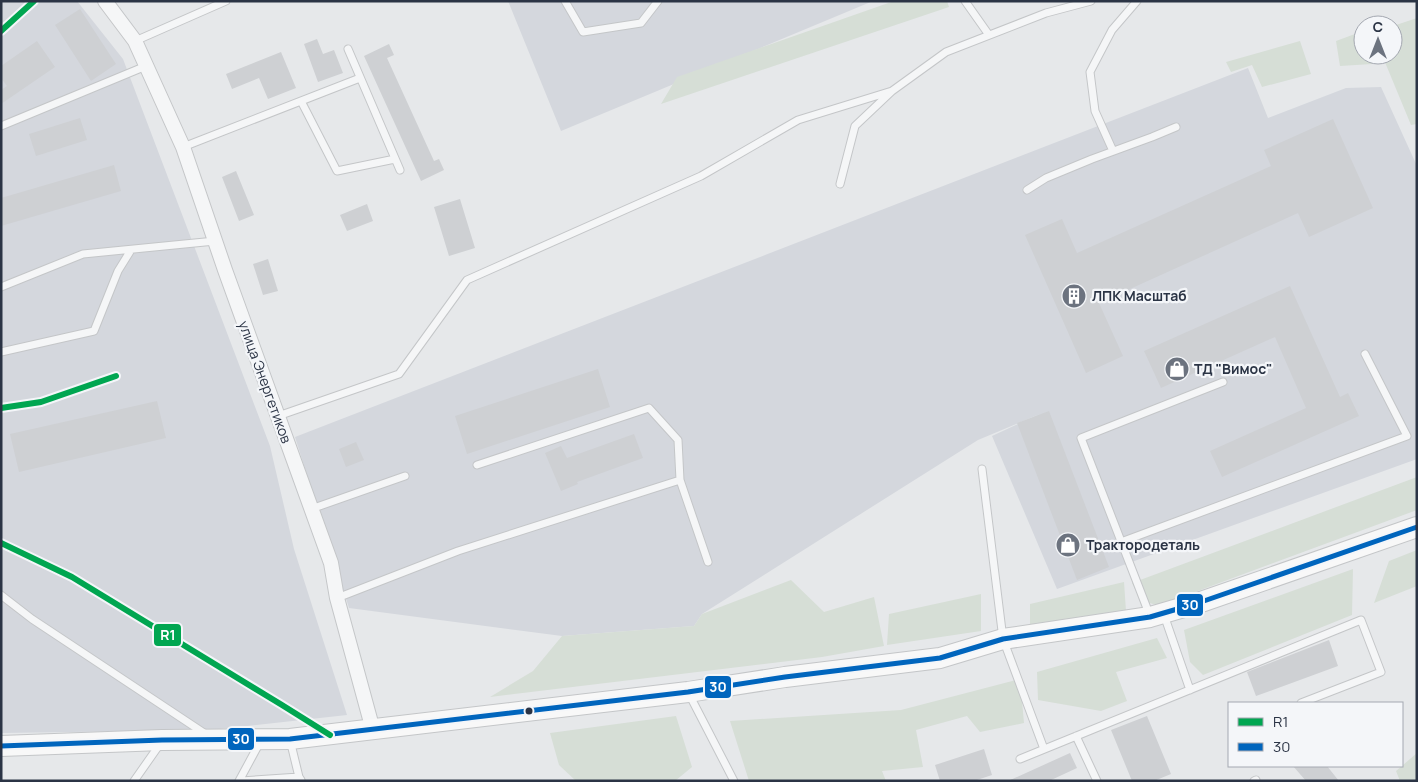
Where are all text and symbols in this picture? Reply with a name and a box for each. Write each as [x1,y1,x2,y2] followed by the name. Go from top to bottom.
[1353,15,1403,65] north arrow
[1373,17,1383,36] text: С
[1061,283,1087,309] building icon: ЛПК Масштаб
[1092,286,1187,305] place label: ЛПК Масштаб
[234,318,297,446] street label: улица Энергетиков
[1164,356,1190,382] shop icon: ТД "Вимос"
[1194,359,1273,378] place label: ТД "Вимос"
[1055,532,1081,558] shop icon: Трактородеталь
[1086,535,1200,554] place label: Трактородеталь
[1176,593,1204,617] line badge: 30
[1181,595,1199,614] text: 30
[153,623,182,647] line badge: R1
[160,625,176,644] text: R1
[704,675,732,699] line badge: 30
[709,677,727,696] text: 30
[1228,702,1403,767] legend
[524,706,534,716] unlabelled marker
[1273,711,1288,732] text: R1
[227,727,255,751] line badge: 30
[232,729,250,748] text: 30
[1273,736,1290,757] text: 30

